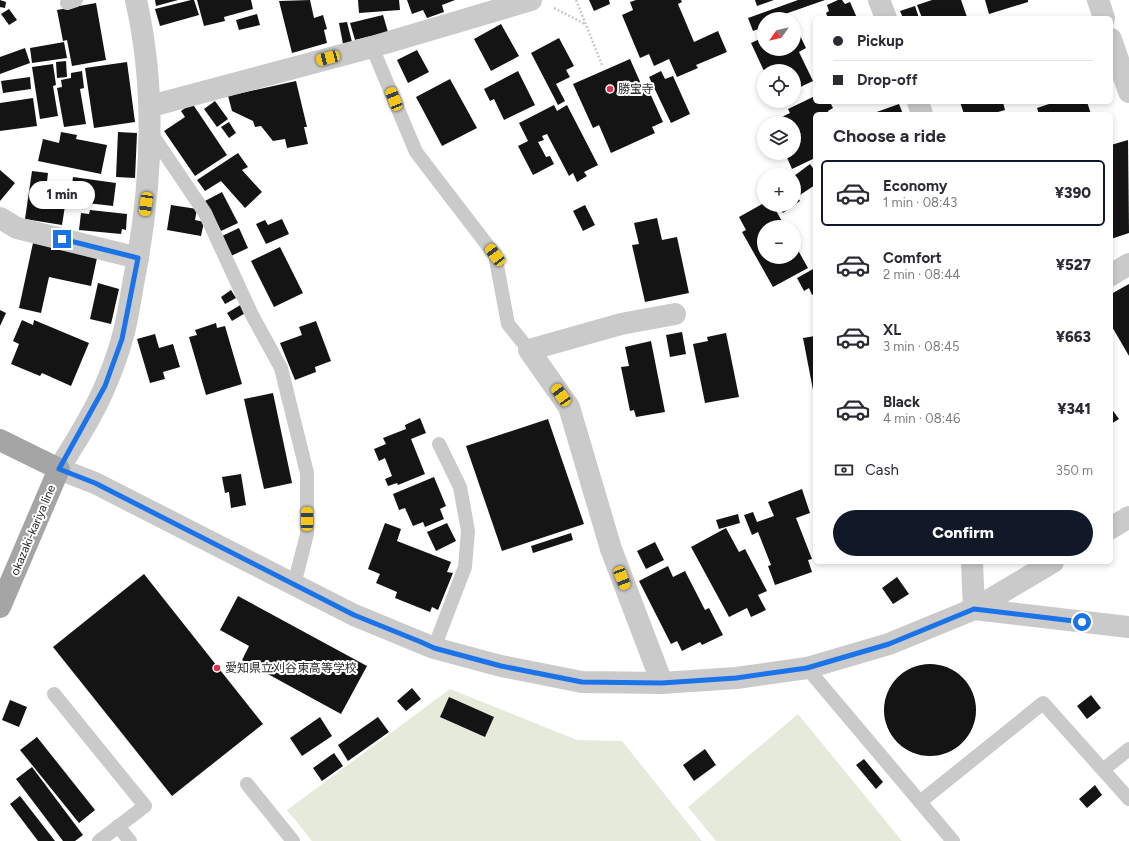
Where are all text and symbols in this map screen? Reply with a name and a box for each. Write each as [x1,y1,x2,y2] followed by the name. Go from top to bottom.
[757,12,801,56] north arrow
[757,12,801,264] map controls
[857,32,904,50] text: Pickup
[315,49,341,67] car
[757,64,801,108] button: locate
[857,71,918,89] text: Drop-off
[618,82,654,96] place label: 勝宝寺
[605,84,615,94] marker: 勝宝寺
[384,86,404,112] car
[757,116,801,160] button: layers
[833,125,946,147] text: Choose a ride
[757,168,801,212] button: +
[835,175,871,211] icon: car
[883,177,948,195] text: Economy
[29,181,95,209] callout: 1 min
[1055,184,1091,202] text: ¥390
[46,187,78,202] text: 1 min
[138,191,154,217] car
[883,195,957,210] text: 1 min · 08:43
[757,220,801,264] button: −
[53,230,71,248] route end
[483,242,507,268] car
[835,247,871,283] icon: car
[883,249,942,267] text: Comfort
[1056,256,1091,274] text: ¥527
[883,267,960,282] text: 2 min · 08:44
[835,319,871,355] icon: car
[883,321,901,339] text: XL
[1056,328,1091,346] text: ¥663
[883,339,960,354] text: 3 min · 08:45
[549,382,573,408] car
[835,391,871,427] icon: car
[883,393,920,411] text: Black
[1057,400,1091,418] text: ¥341
[883,411,960,426] text: 4 min · 08:46
[833,459,855,481] icon: cash
[865,461,899,479] text: Cash
[1056,463,1093,478] text: 350 m
[8,482,59,577] street label: okazaki-kariya line
[301,507,313,531] car
[833,510,1093,556] button: Confirm
[612,565,632,591] car
[1073,613,1091,631] route start
[225,661,357,675] place label: 愛知県立刈谷東高等学校
[212,663,222,673] marker: 愛知県立刈谷東高等学校

